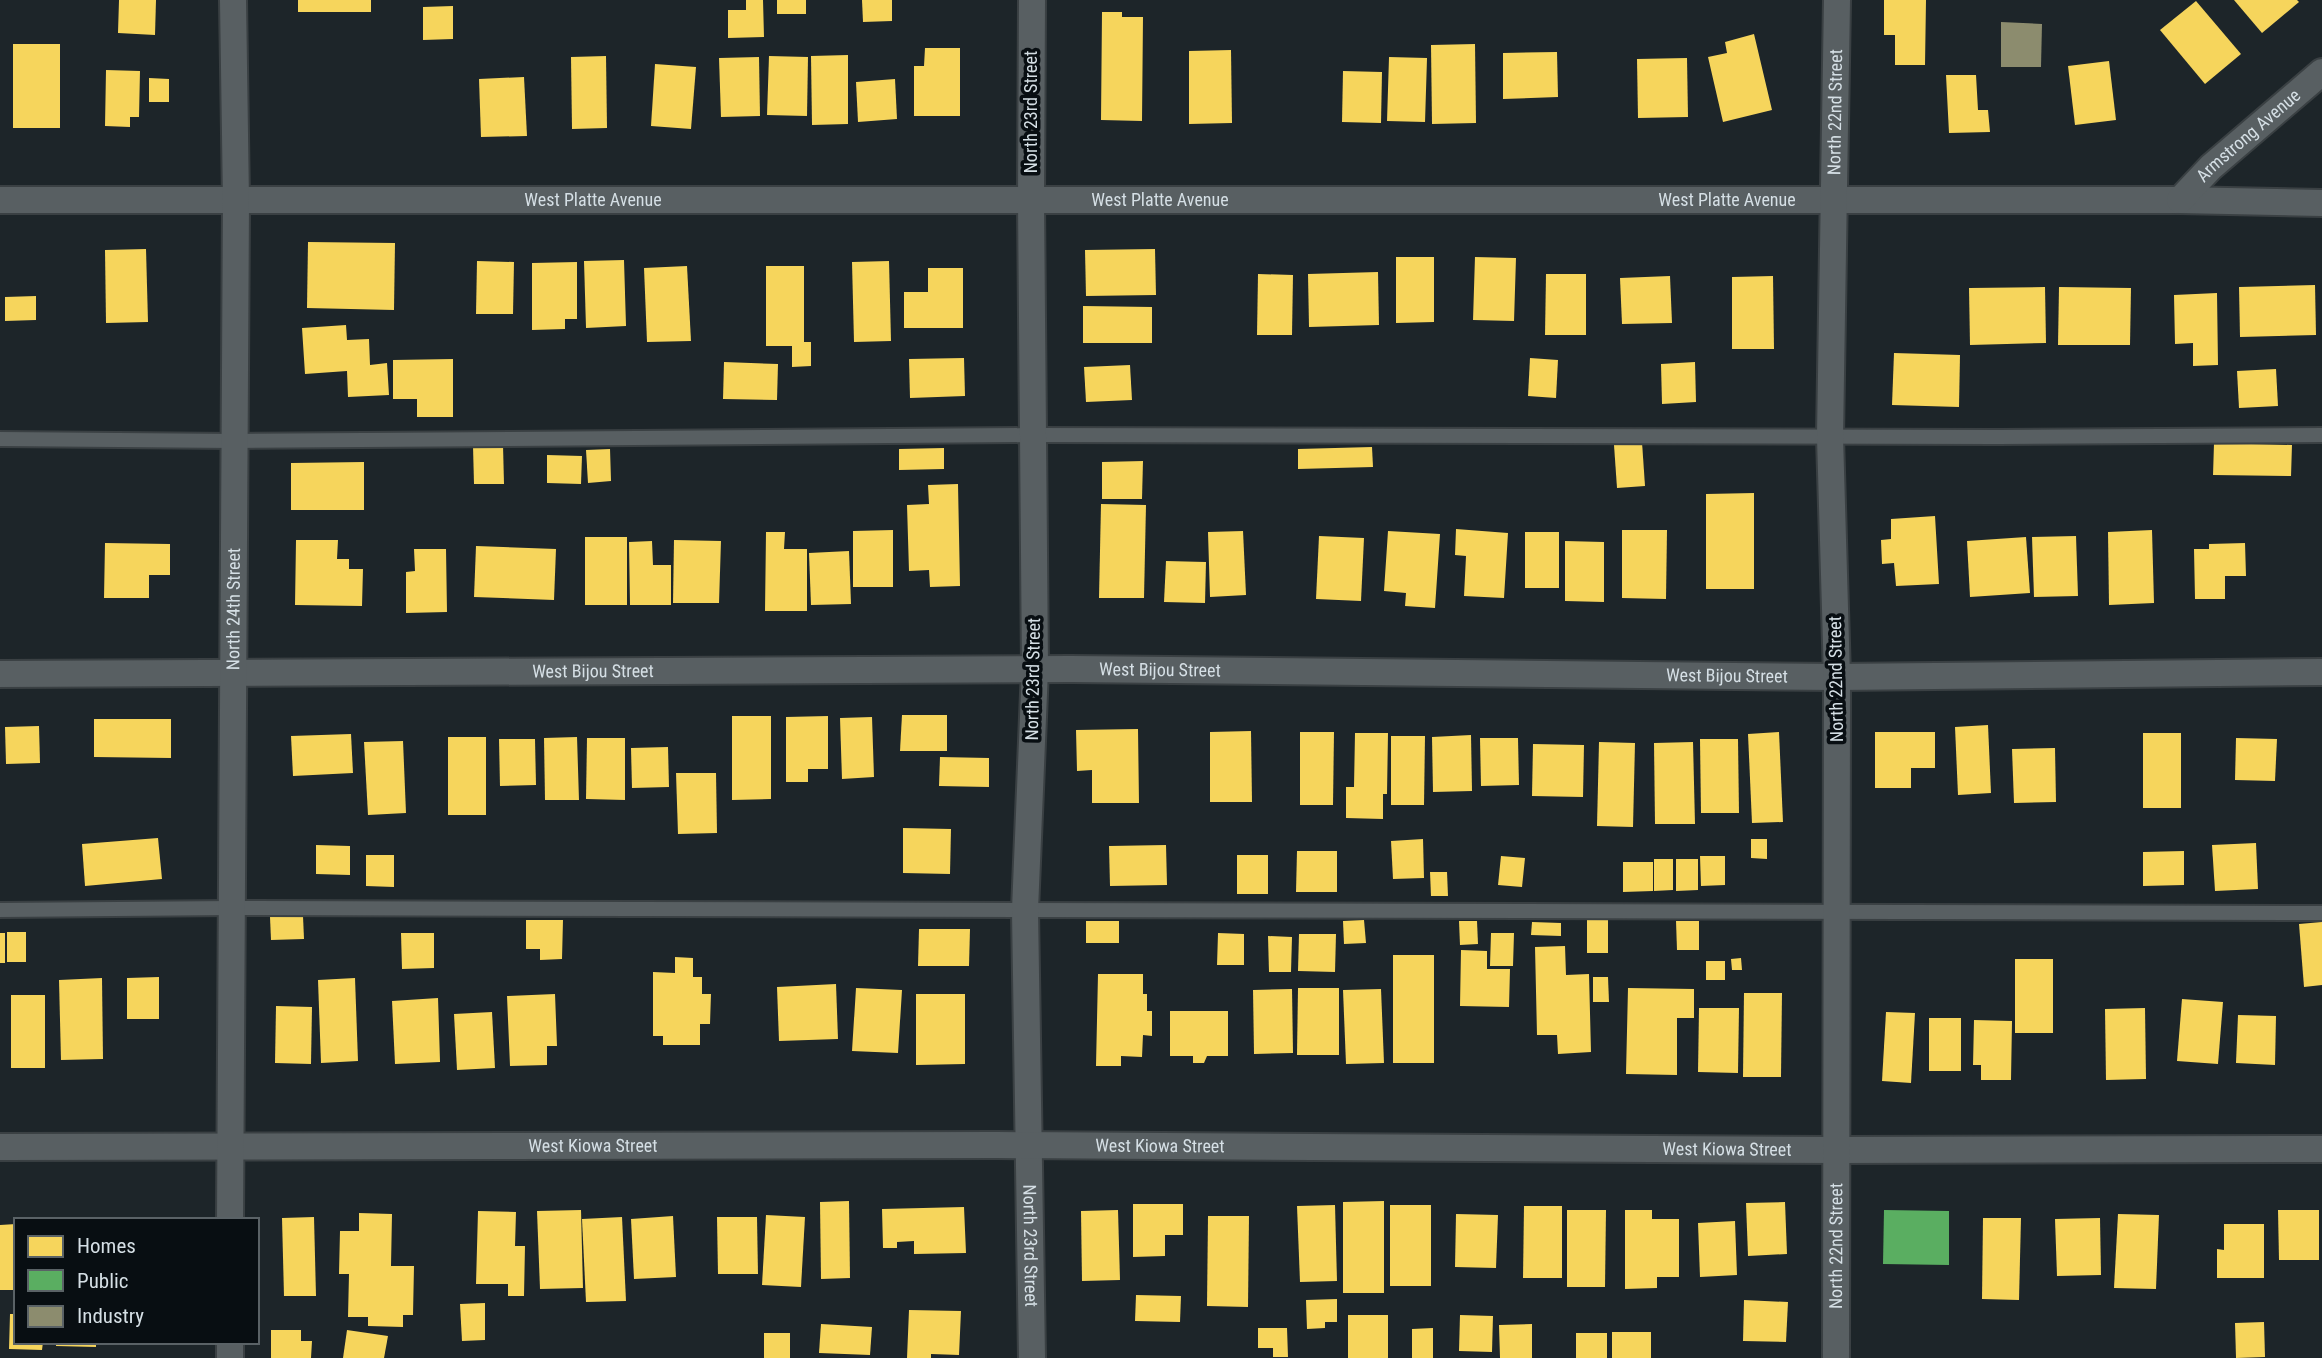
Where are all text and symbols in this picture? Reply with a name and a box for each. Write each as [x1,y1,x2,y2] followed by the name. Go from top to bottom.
[1823,49,1846,175] street label: North 22nd Street
[1020,51,1041,173] street label: North 23rd Street
[2192,84,2304,186] street label: Armstrong Avenue
[524,189,662,210] street label: West Platte Avenue
[1091,189,1229,210] street label: West Platte Avenue
[1658,189,1796,210] street label: West Platte Avenue
[222,548,244,670] street label: North 24th Street
[1824,616,1847,742] street label: North 22nd Street
[1021,618,1044,740] street label: North 23rd Street
[1099,658,1221,681] street label: West Bijou Street
[532,660,654,682] street label: West Bijou Street
[1666,664,1788,686] street label: West Bijou Street
[528,1135,658,1156] street label: West Kiowa Street
[1095,1135,1225,1156] street label: West Kiowa Street
[1662,1138,1792,1160] street label: West Kiowa Street
[1825,1183,1846,1309] street label: North 22nd Street
[1019,1184,1042,1307] street label: North 23rd Street
[14,1218,259,1344] legend
[77,1234,136,1258] text: Homes
[77,1269,129,1293] text: Public
[77,1304,144,1328] text: Industry

